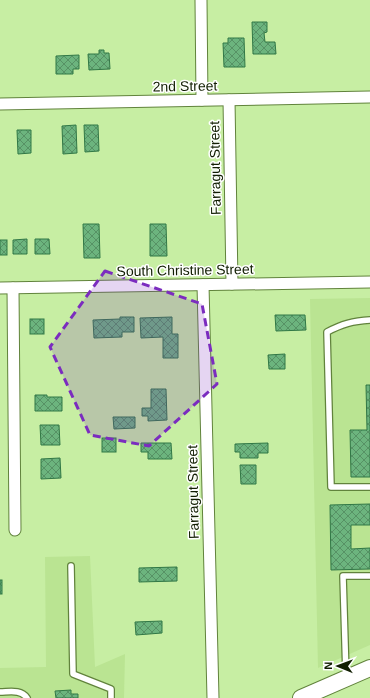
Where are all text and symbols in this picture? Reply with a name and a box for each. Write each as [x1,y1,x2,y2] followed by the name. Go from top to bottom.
[153,77,218,95] street label: 2nd Street
[206,121,224,215] street label: Farragut Street
[116,261,254,279] street label: South Christine Street
[184,445,202,539] street label: Farragut Street
[318,646,358,686] north arrow
[322,662,334,670] text: N

